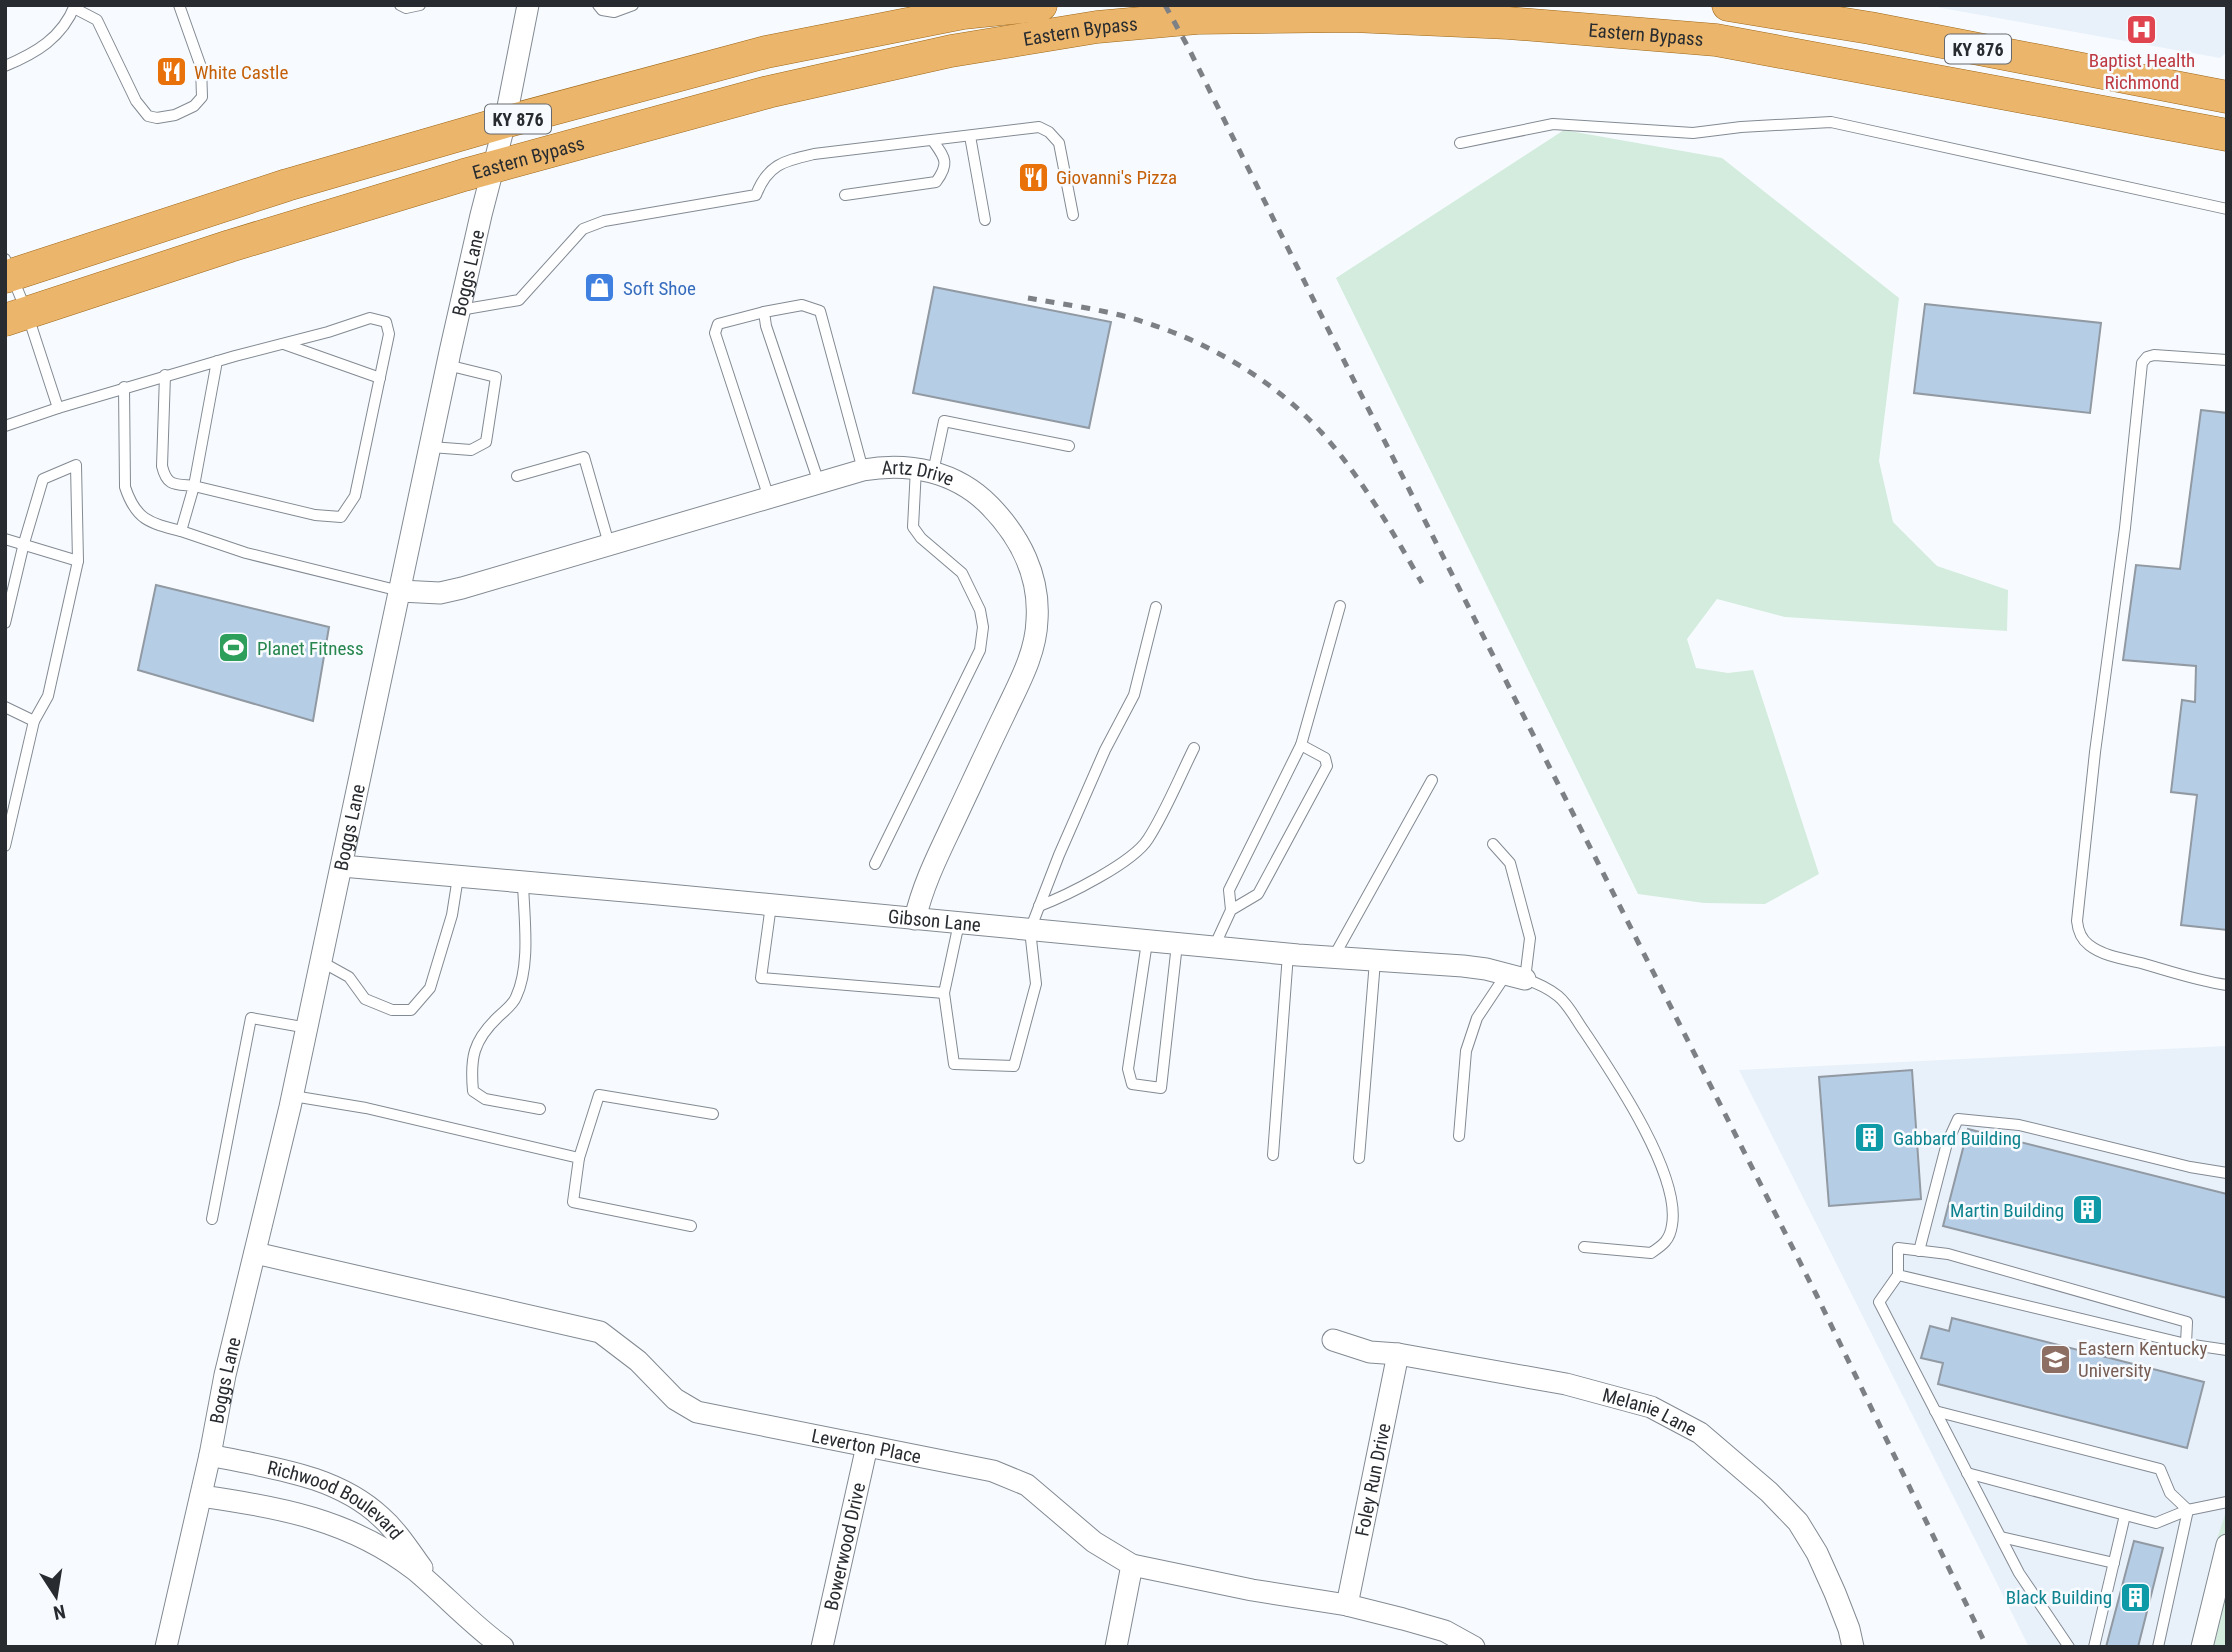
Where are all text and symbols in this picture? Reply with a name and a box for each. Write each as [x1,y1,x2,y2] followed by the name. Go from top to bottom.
[1021,12,1138,50] street label: Eastern Bypass
[2125,12,2159,46] hospital icon: Baptist Health Richmond
[1588,18,1704,50] street label: Eastern Bypass
[1945,34,2011,64] road number: KY 876
[2089,49,2195,94] place label: Baptist Health Richmond
[154,55,188,89] restaurant icon: White Castle
[194,61,288,84] place label: White Castle
[485,104,551,134] road number: KY 876
[470,131,587,184] street label: Eastern Bypass
[1016,160,1050,194] restaurant icon: Giovanni's Pizza
[1056,166,1177,189] place label: Giovanni's Pizza
[447,227,489,318] street label: Boggs Lane
[583,271,617,305] shop icon: Soft Shoe
[623,277,696,300] place label: Soft Shoe
[881,456,958,490] street label: Artz Drive
[217,631,251,665] sports icon: Planet Fitness
[257,637,364,660] place label: Planet Fitness
[329,782,370,873] street label: Boggs Lane
[887,904,982,936] street label: Gibson Lane
[1853,1121,1887,1155] building icon: Gabbard Building
[1893,1127,2021,1150] place label: Gabbard Building
[2070,1193,2104,1227] building icon: Martin Building
[1950,1199,2064,1222] place label: Martin Building
[205,1335,245,1426] street label: Boggs Lane
[2078,1337,2207,1382] place label: Eastern Kentucky University
[2038,1342,2072,1376] school or university icon: Eastern Kentucky University
[1600,1383,1701,1441] street label: Melanie Lane
[1350,1421,1395,1538] street label: Foley Run Drive
[810,1424,923,1468] street label: Leverton Place
[265,1455,408,1544] street label: Richwood Boulevard
[819,1480,870,1613] street label: Bowerwood Drive
[21,1561,91,1631] north arrow
[2118,1580,2152,1614] building icon: Black Building
[2006,1586,2112,1609] place label: Black Building
[51,1600,68,1625] text: N

